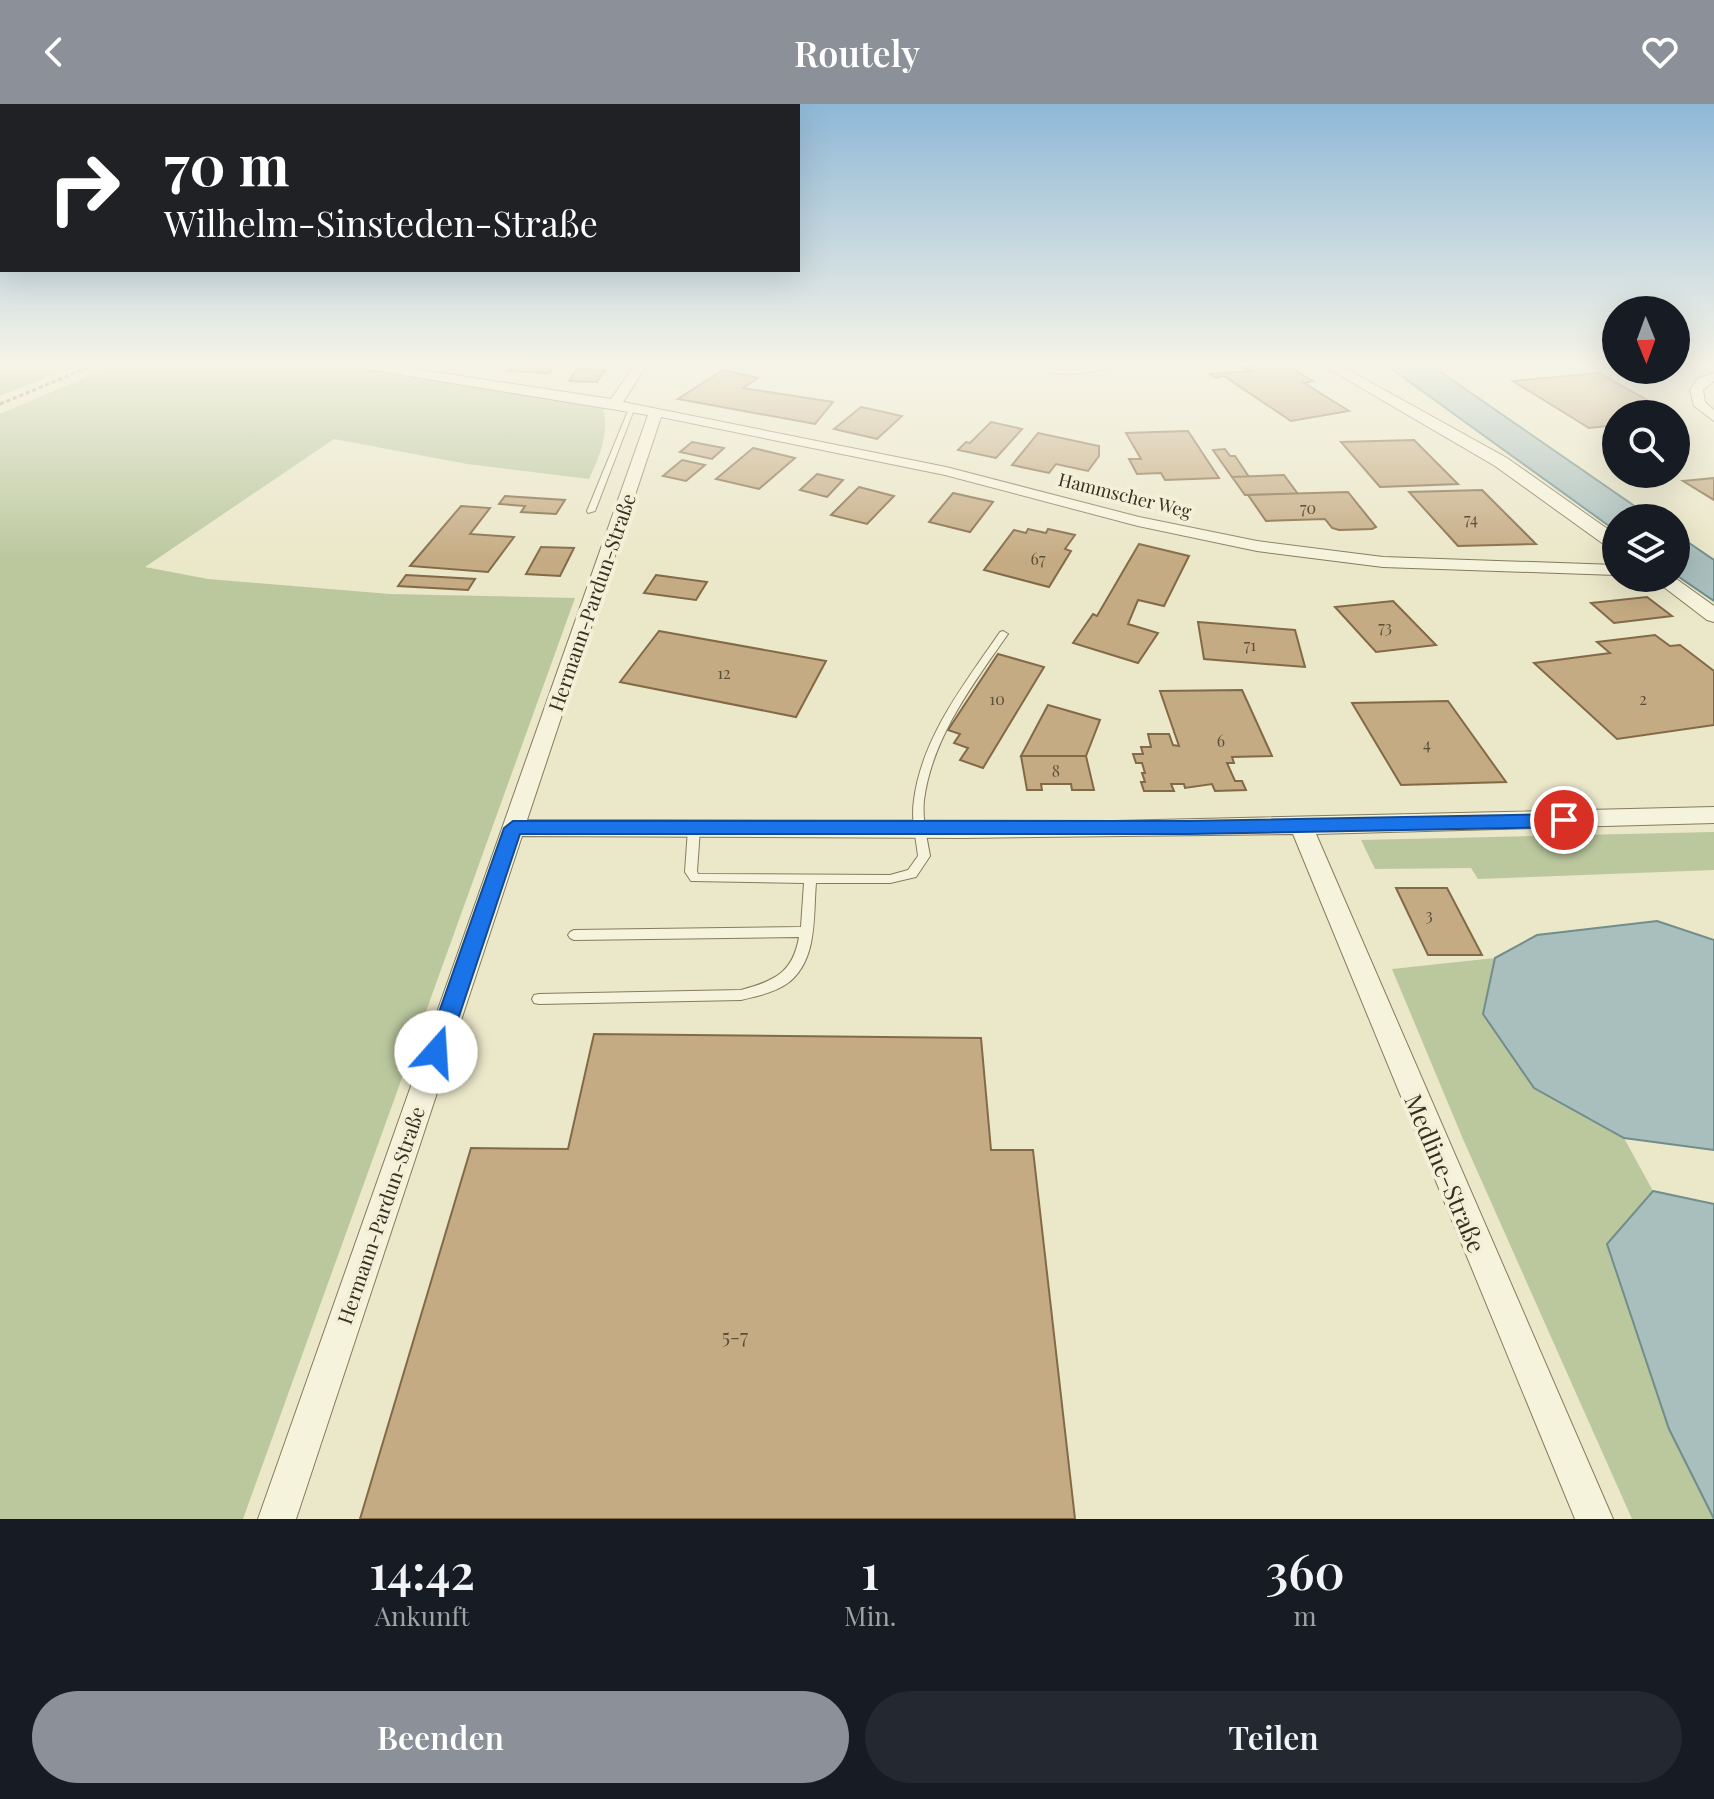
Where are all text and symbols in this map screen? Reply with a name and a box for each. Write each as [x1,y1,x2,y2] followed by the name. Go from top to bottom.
[794,28,920,76] text: Routely
[32,30,76,74] icon: back
[1638,30,1682,74] icon: heart
[164,126,289,201] text: 70 m
[32,136,136,240] icon: right
[164,198,598,246] text: Wilhelm-Sinsteden-Straße
[1602,296,1690,384] north arrow
[1602,296,1690,592] map controls
[1602,400,1690,488] button: search
[1056,467,1194,523] street label: Hammscher Weg
[541,489,641,715] street label: Hermann-Pardun-Straße
[1300,497,1316,518] house number: 70
[1602,504,1690,592] button: layers
[1464,508,1478,529] house number: 74
[1031,548,1046,569] house number: 67
[1378,616,1392,637] house number: 73
[1244,634,1256,655] house number: 71
[717,662,731,683] house number: 12
[989,688,1005,709] house number: 10
[1639,688,1647,709] house number: 2
[1217,730,1225,751] house number: 6
[1423,733,1431,754] house number: 4
[1052,760,1060,781] house number: 8
[1530,786,1598,854] pin
[1542,798,1586,842] icon: arrive
[1425,904,1433,925] house number: 3
[394,1010,478,1094] position arrow
[1398,1089,1494,1257] street label: Medline-Straße
[330,1102,430,1328] street label: Hermann-Pardun-Straße
[722,1322,748,1349] house number: 5-7
[369,1538,475,1602] text: 14:42
[861,1538,879,1602] text: 1
[1266,1538,1345,1602] text: 360
[375,1598,469,1633] text: Ankunft
[844,1598,896,1633] text: Min.
[1294,1598,1317,1633] text: m
[32,1691,849,1783] button: Beenden
[865,1691,1682,1783] button: Teilen

